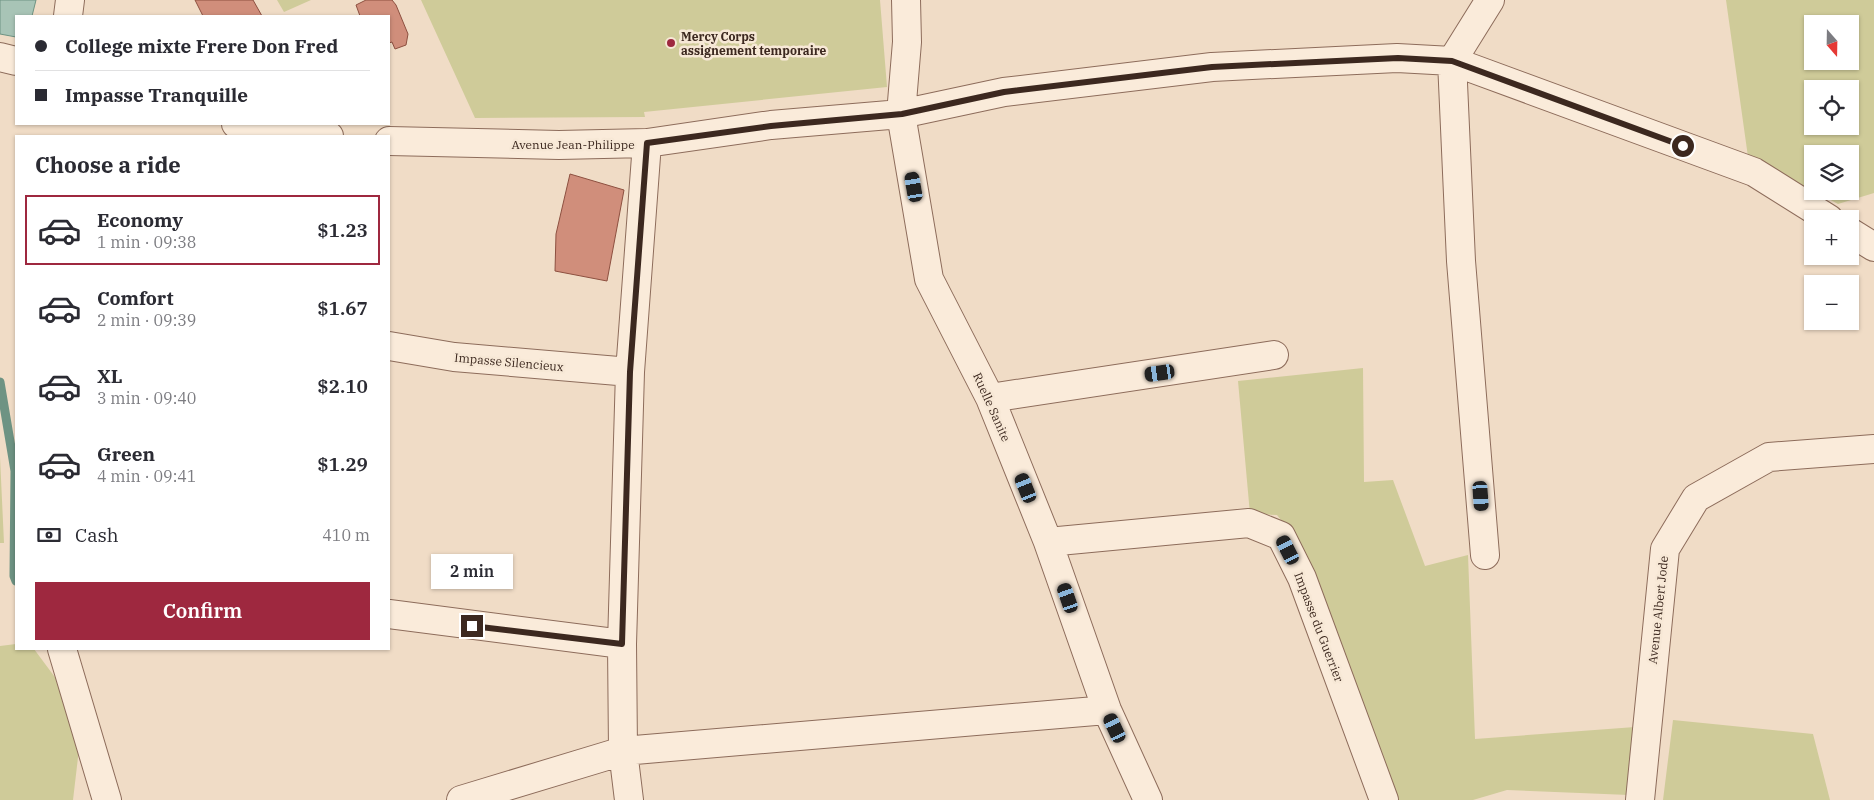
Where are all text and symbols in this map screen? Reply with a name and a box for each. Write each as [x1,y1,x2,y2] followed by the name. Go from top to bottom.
[1804,15,1859,70] north arrow
[1804,15,1859,330] map controls
[681,29,827,58] place label: Mercy Corps assignement temporaire
[65,34,338,58] text: College mixte Frere Don Fred
[665,37,677,49] marker: Mercy Corps assignement temporaire
[1804,80,1859,135] button: locate
[65,83,248,107] text: Impasse Tranquille
[1672,135,1694,157] route start
[511,137,635,152] street label: Avenue Jean-Philippe
[1804,145,1859,200] button: layers
[35,150,181,179] text: Choose a ride
[904,171,923,203] car
[37,208,82,253] icon: car
[97,208,183,232] text: Economy
[1804,210,1859,265] button: +
[317,218,368,242] text: $1.23
[97,232,196,252] text: 1 min · 09:38
[1804,275,1859,330] button: −
[37,286,82,331] icon: car
[97,286,174,310] text: Comfort
[317,296,368,320] text: $1.67
[97,310,196,330] text: 2 min · 09:39
[454,350,564,374] street label: Impasse Silencieux
[1144,363,1175,383] car
[37,364,82,409] icon: car
[97,364,123,388] text: XL
[970,370,1014,444] street label: Ruelle Sanite
[317,374,368,398] text: $2.10
[97,388,196,408] text: 3 min · 09:40
[37,442,82,487] icon: car
[97,442,155,466] text: Green
[317,452,368,476] text: $1.29
[97,466,196,486] text: 4 min · 09:41
[1013,471,1038,505] car
[1472,481,1489,511] car
[35,521,63,549] icon: cash
[75,523,119,547] text: Cash
[322,525,370,545] text: 410 m
[1274,533,1301,567] car
[431,554,513,588] callout: 2 min
[1645,555,1671,665] street label: Avenue Albert Jode
[450,561,494,581] text: 2 min
[1291,570,1347,685] street label: Impasse du Guerrier
[1056,581,1079,615] car
[35,582,370,640] button: Confirm
[461,615,483,637] route end
[1101,711,1128,745] car

